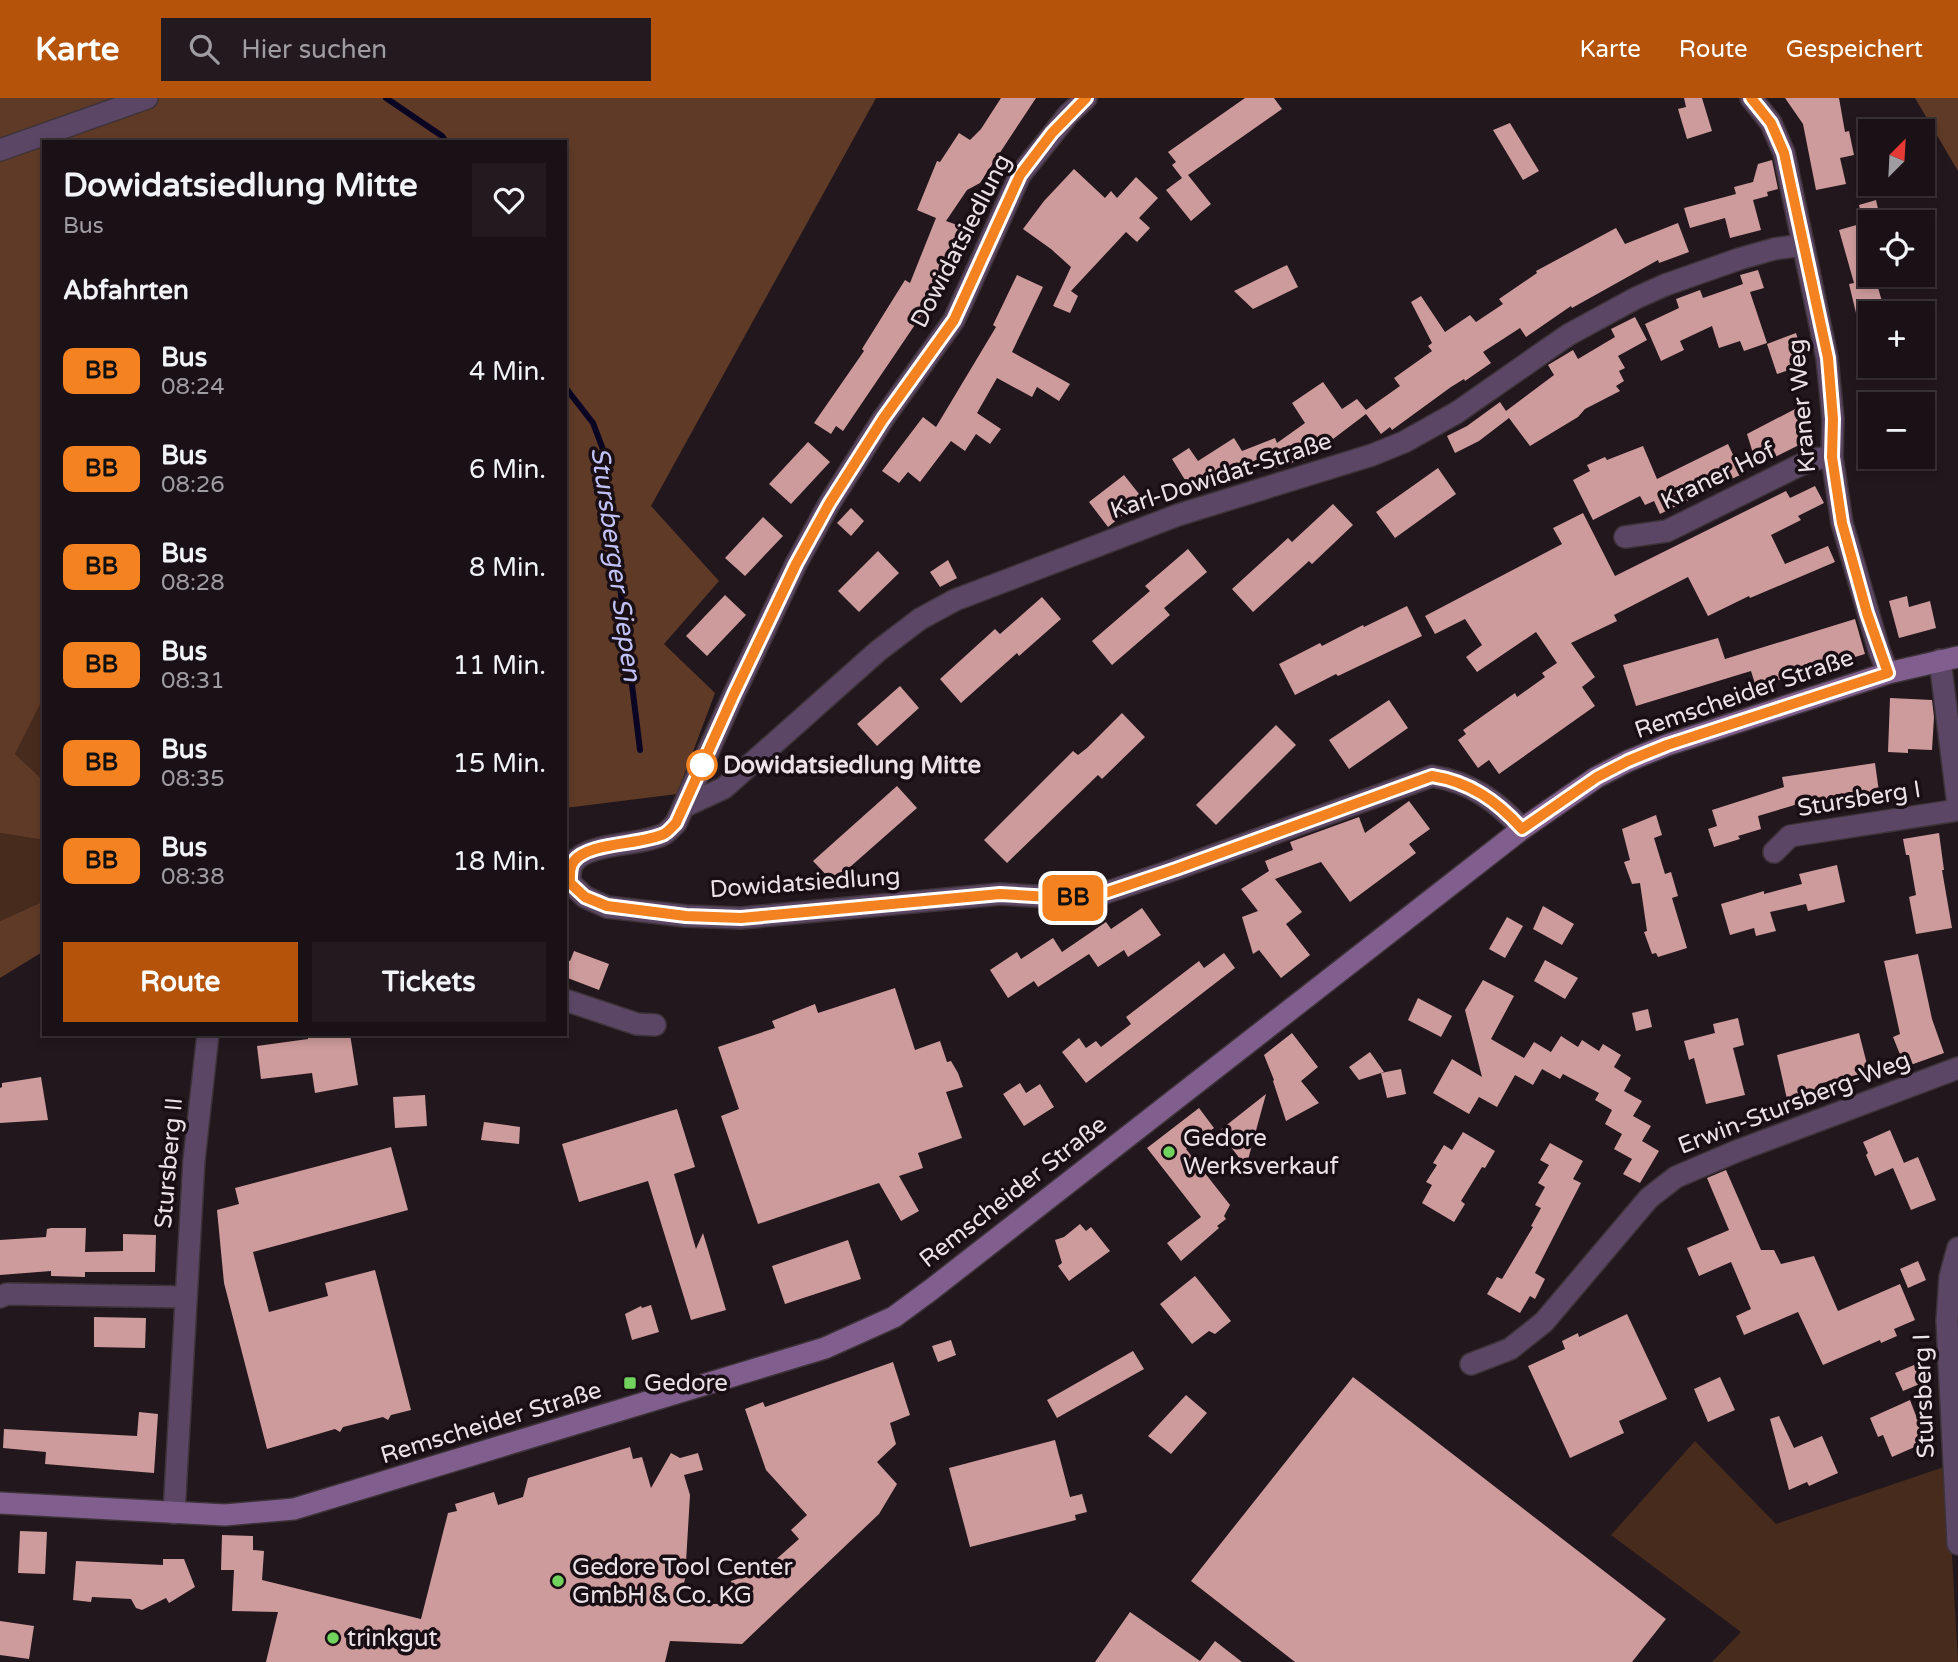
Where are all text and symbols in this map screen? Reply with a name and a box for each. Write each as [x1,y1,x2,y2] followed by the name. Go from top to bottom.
[161,18,651,81] search box
[35,30,119,69] text: Karte
[185,30,223,68] icon: search
[241,34,387,65] text: Hier suchen
[1579,35,1641,64] text: Karte
[1679,35,1748,64] text: Route
[1786,35,1923,64] text: Gespeichert
[1858,119,1936,196] north arrow
[1858,119,1935,469] map controls
[905,149,1017,333] street label: Dowidatsiedlung
[472,163,546,237] button: heart
[63,166,418,205] text: Dowidatsiedlung Mitte
[1858,210,1935,287] button: locate
[63,212,104,240] text: Bus
[63,275,189,306] text: Abfahrten
[1858,301,1935,378] button: +
[1782,338,1822,474] street label: Kraner Weg
[161,342,207,373] text: Bus
[85,356,118,385] text: BB
[469,356,546,387] text: 4 Min.
[161,373,225,401] text: 08:24
[1858,392,1935,469] button: −
[1107,426,1335,526] street label: Karl-Dowidat-Straße
[1656,435,1781,516] street label: Kraner Hof
[161,440,207,471] text: Bus
[584,445,648,684] water label: Stursberger Siepen
[85,454,118,483] text: BB
[469,454,546,485] text: 6 Min.
[161,471,225,499] text: 08:26
[161,538,207,569] text: Bus
[85,552,118,581] text: BB
[469,552,546,583] text: 8 Min.
[161,569,225,597] text: 08:28
[161,636,207,667] text: Bus
[1631,643,1857,745] street label: Remscheider Straße
[85,650,118,679] text: BB
[453,650,546,681] text: 11 Min.
[161,667,225,695] text: 08:31
[161,734,207,765] text: Bus
[85,748,118,777] text: BB
[453,748,546,779] text: 15 Min.
[687,750,717,780] marker: Dowidatsiedlung Mitte
[723,751,981,780] place label: Dowidatsiedlung Mitte
[161,765,225,793] text: 08:35
[1795,775,1923,823] street label: Stursberg I
[161,832,207,863] text: Bus
[85,846,118,875] text: BB
[453,846,546,877] text: 18 Min.
[709,862,901,904] street label: Dowidatsiedlung
[161,863,225,891] text: 08:38
[1042,875,1104,921] line badge: BB
[1056,883,1090,912] text: BB
[63,942,298,1022] button: Route
[312,942,546,1022] button: Tickets
[1674,1045,1914,1161] street label: Erwin-Stursberg-Weg
[149,1096,189,1230] street label: Stursberg II
[914,1110,1112,1274] street label: Remscheider Straße
[1183,1124,1340,1181] place label: Gedore Werksverkauf
[1161,1144,1177,1160] marker: Gedore Werksverkauf
[1907,1333,1941,1459] street label: Stursberg I
[644,1369,728,1398] place label: Gedore
[622,1375,638,1391] marker: Gedore
[377,1376,605,1470] street label: Remscheider Straße
[572,1553,793,1610] place label: Gedore Tool Center GmbH & Co. KG
[550,1573,566,1589] marker: Gedore Tool Center GmbH & Co. KG
[347,1624,438,1653] place label: trinkgut
[325,1630,341,1646] marker: trinkgut

